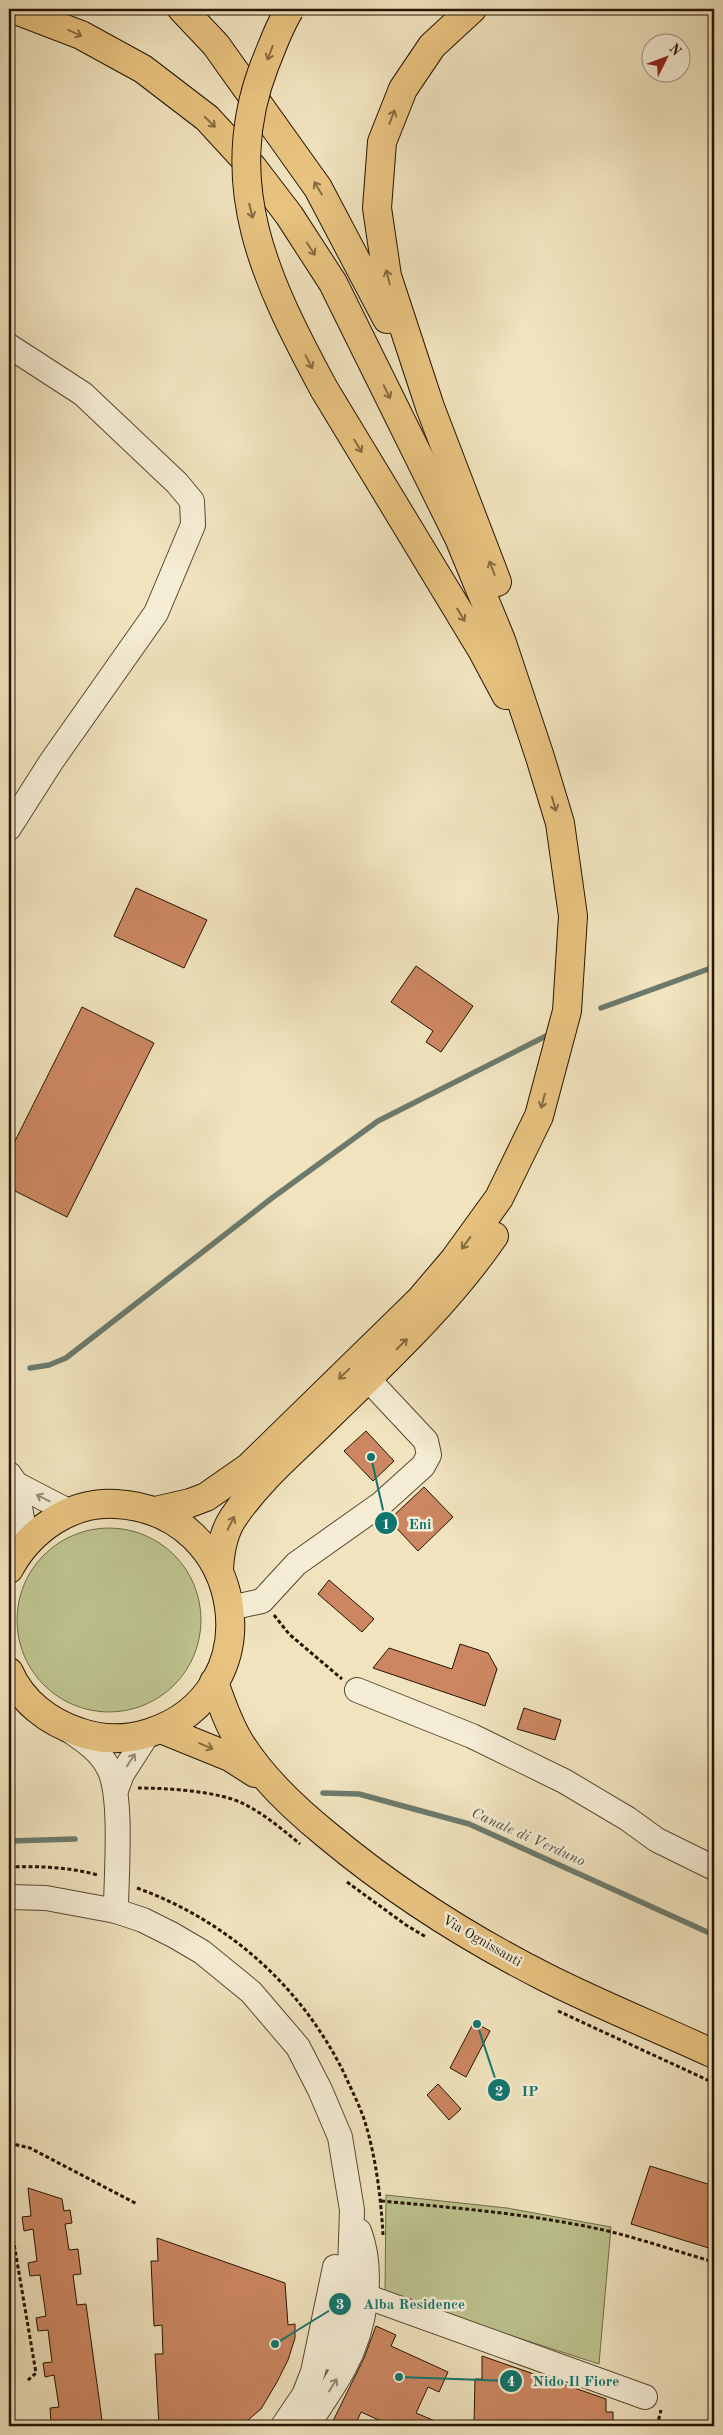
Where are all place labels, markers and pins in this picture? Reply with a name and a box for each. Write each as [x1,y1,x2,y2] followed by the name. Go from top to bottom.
[374,1508,442,1538] callout: Eni
[487,2075,549,2105] callout: IP
[328,2289,475,2319] callout: Alba Residence
[498,2366,630,2396] callout: Nido Il Fiore

